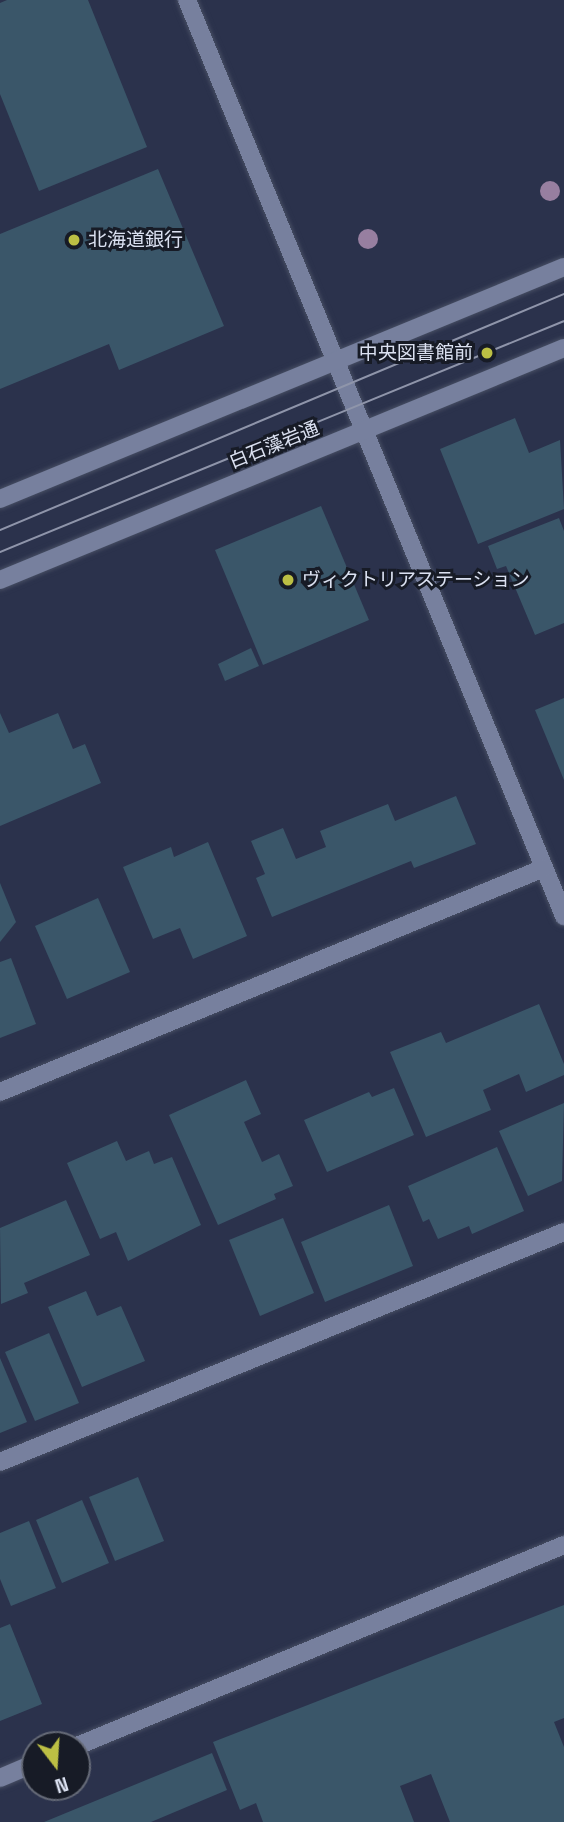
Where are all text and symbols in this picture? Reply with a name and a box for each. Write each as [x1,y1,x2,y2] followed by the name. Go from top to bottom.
[88,229,183,251] place label: 北海道銀行
[66,232,82,248] marker: 北海道銀行
[359,342,473,364] place label: 中央図書館前
[479,345,495,361] marker: 中央図書館前
[226,417,322,473] street label: 白石藻岩通
[302,569,530,591] place label: ヴィクトリアステーション
[280,572,296,588] marker: ヴィクトリアステーション
[21,1731,91,1801] north arrow
[52,1771,71,1798] text: N

